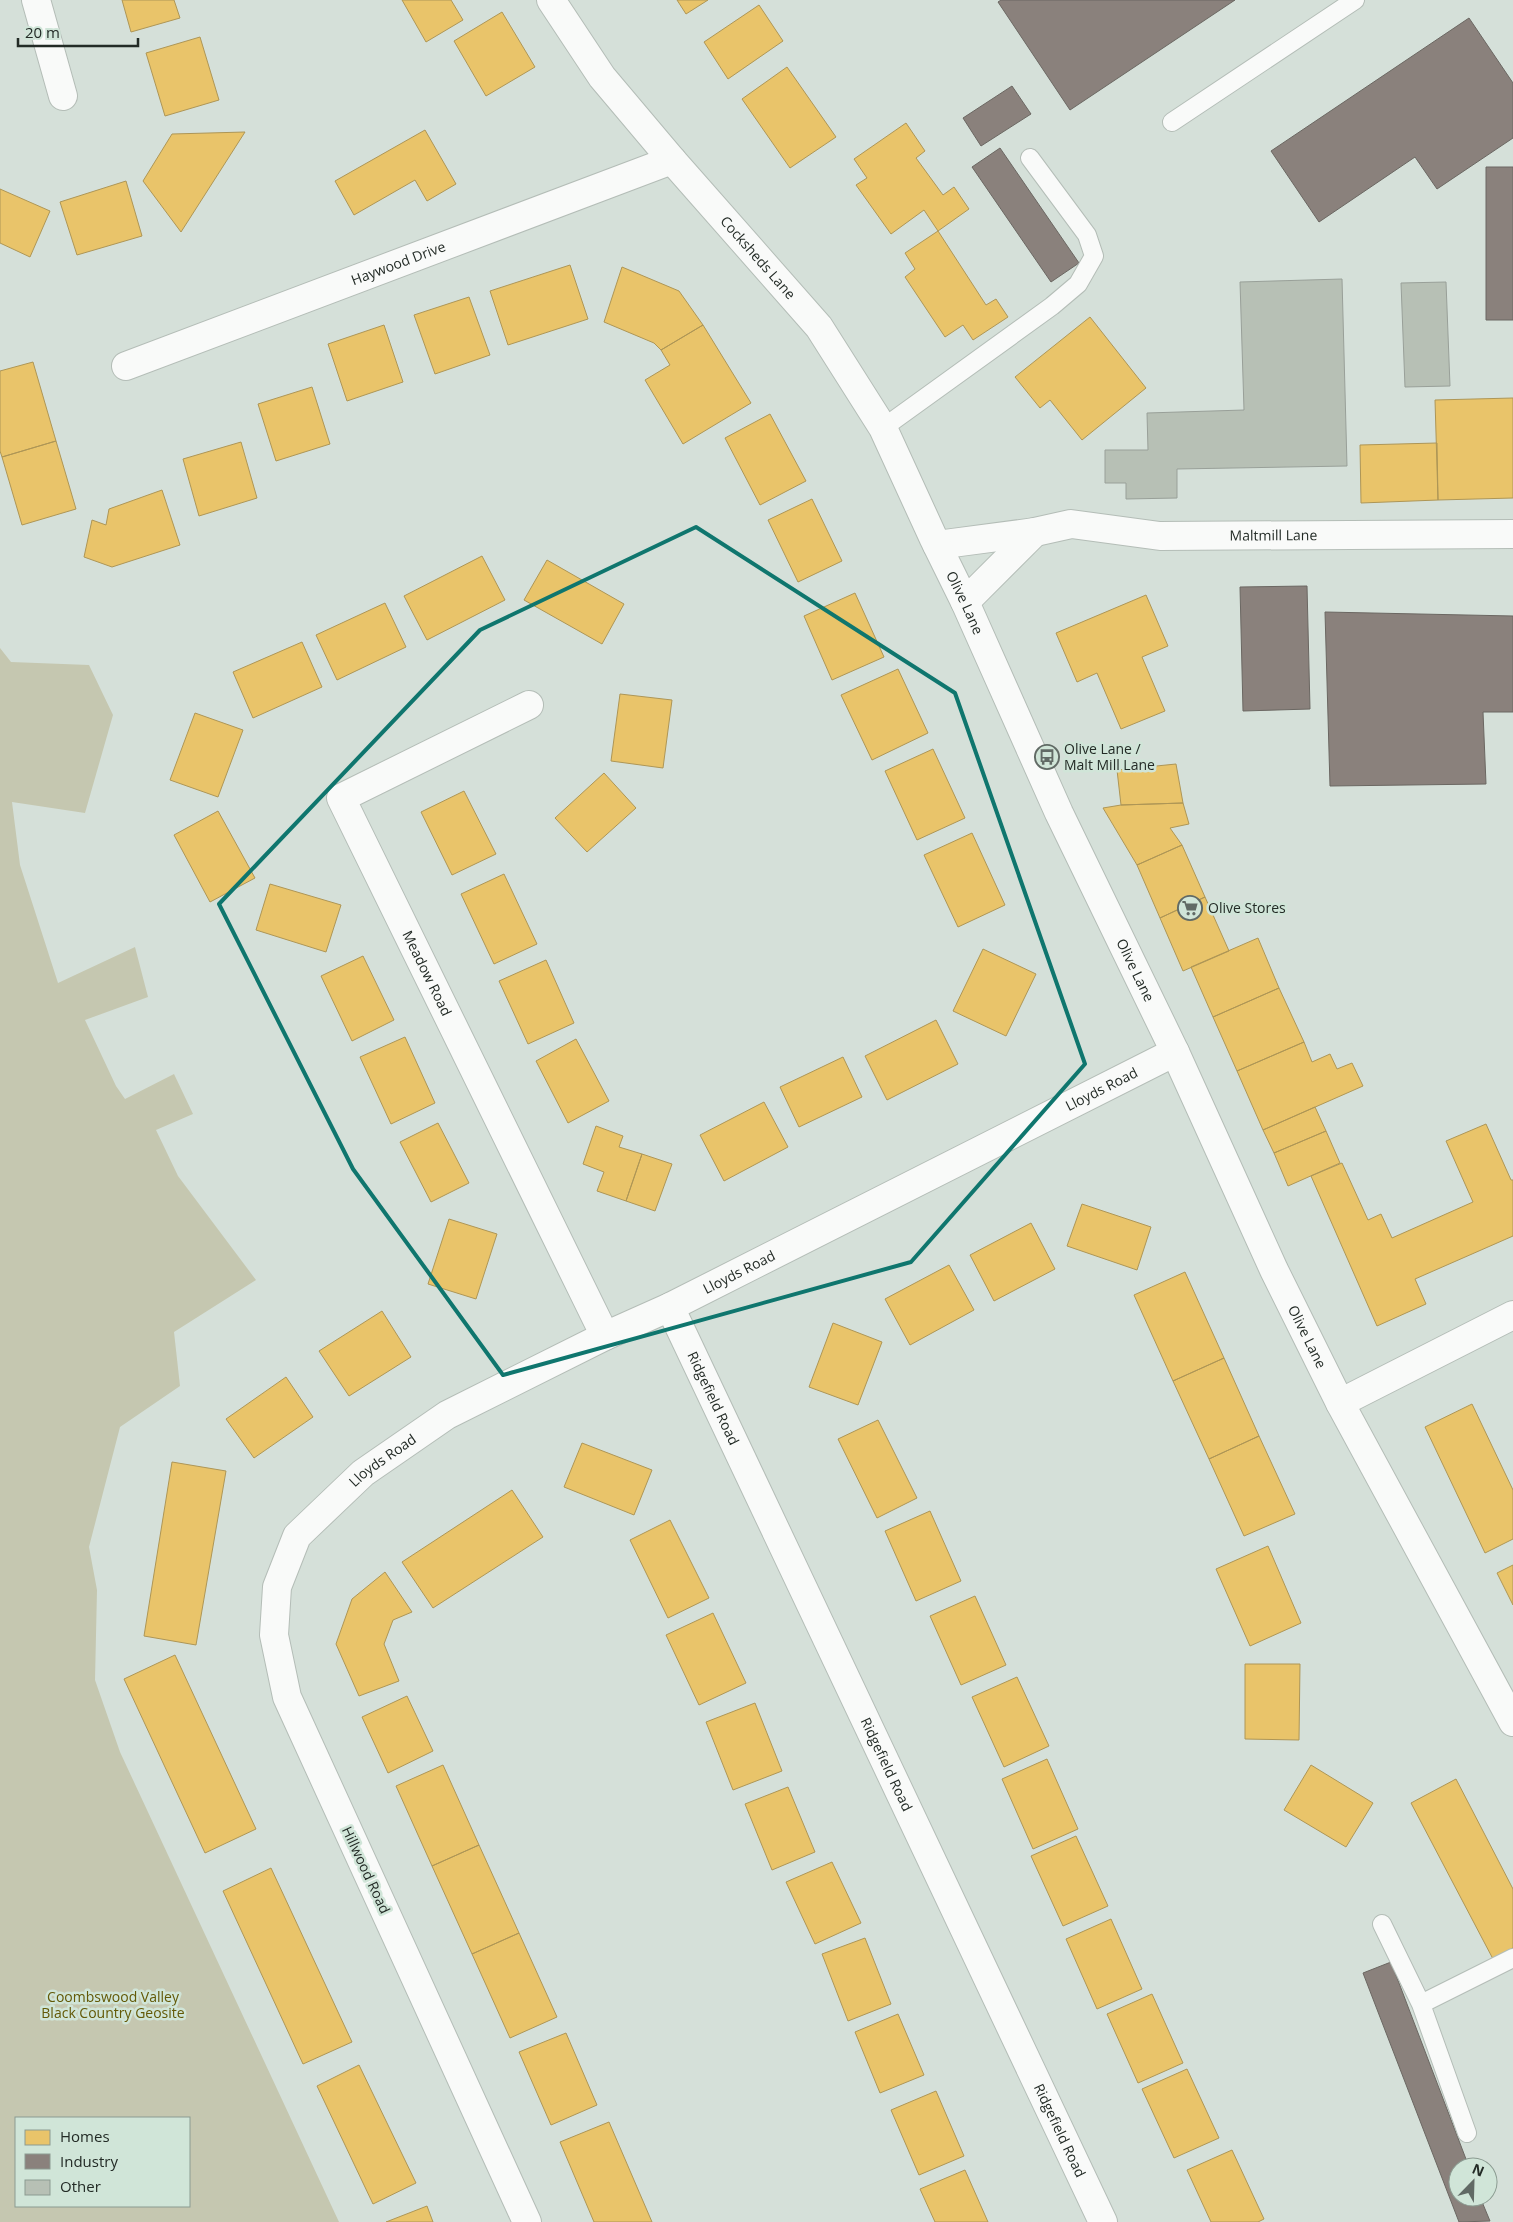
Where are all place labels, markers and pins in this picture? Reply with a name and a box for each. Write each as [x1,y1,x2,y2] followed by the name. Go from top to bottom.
[1064,739,1155,774] place label: Olive Lane / Malt Mill Lane
[1034,744,1060,770] bus stop icon: Olive Lane / Malt Mill Lane
[1177,895,1203,921] supermarket icon: Olive Stores
[1208,898,1286,917] place label: Olive Stores

